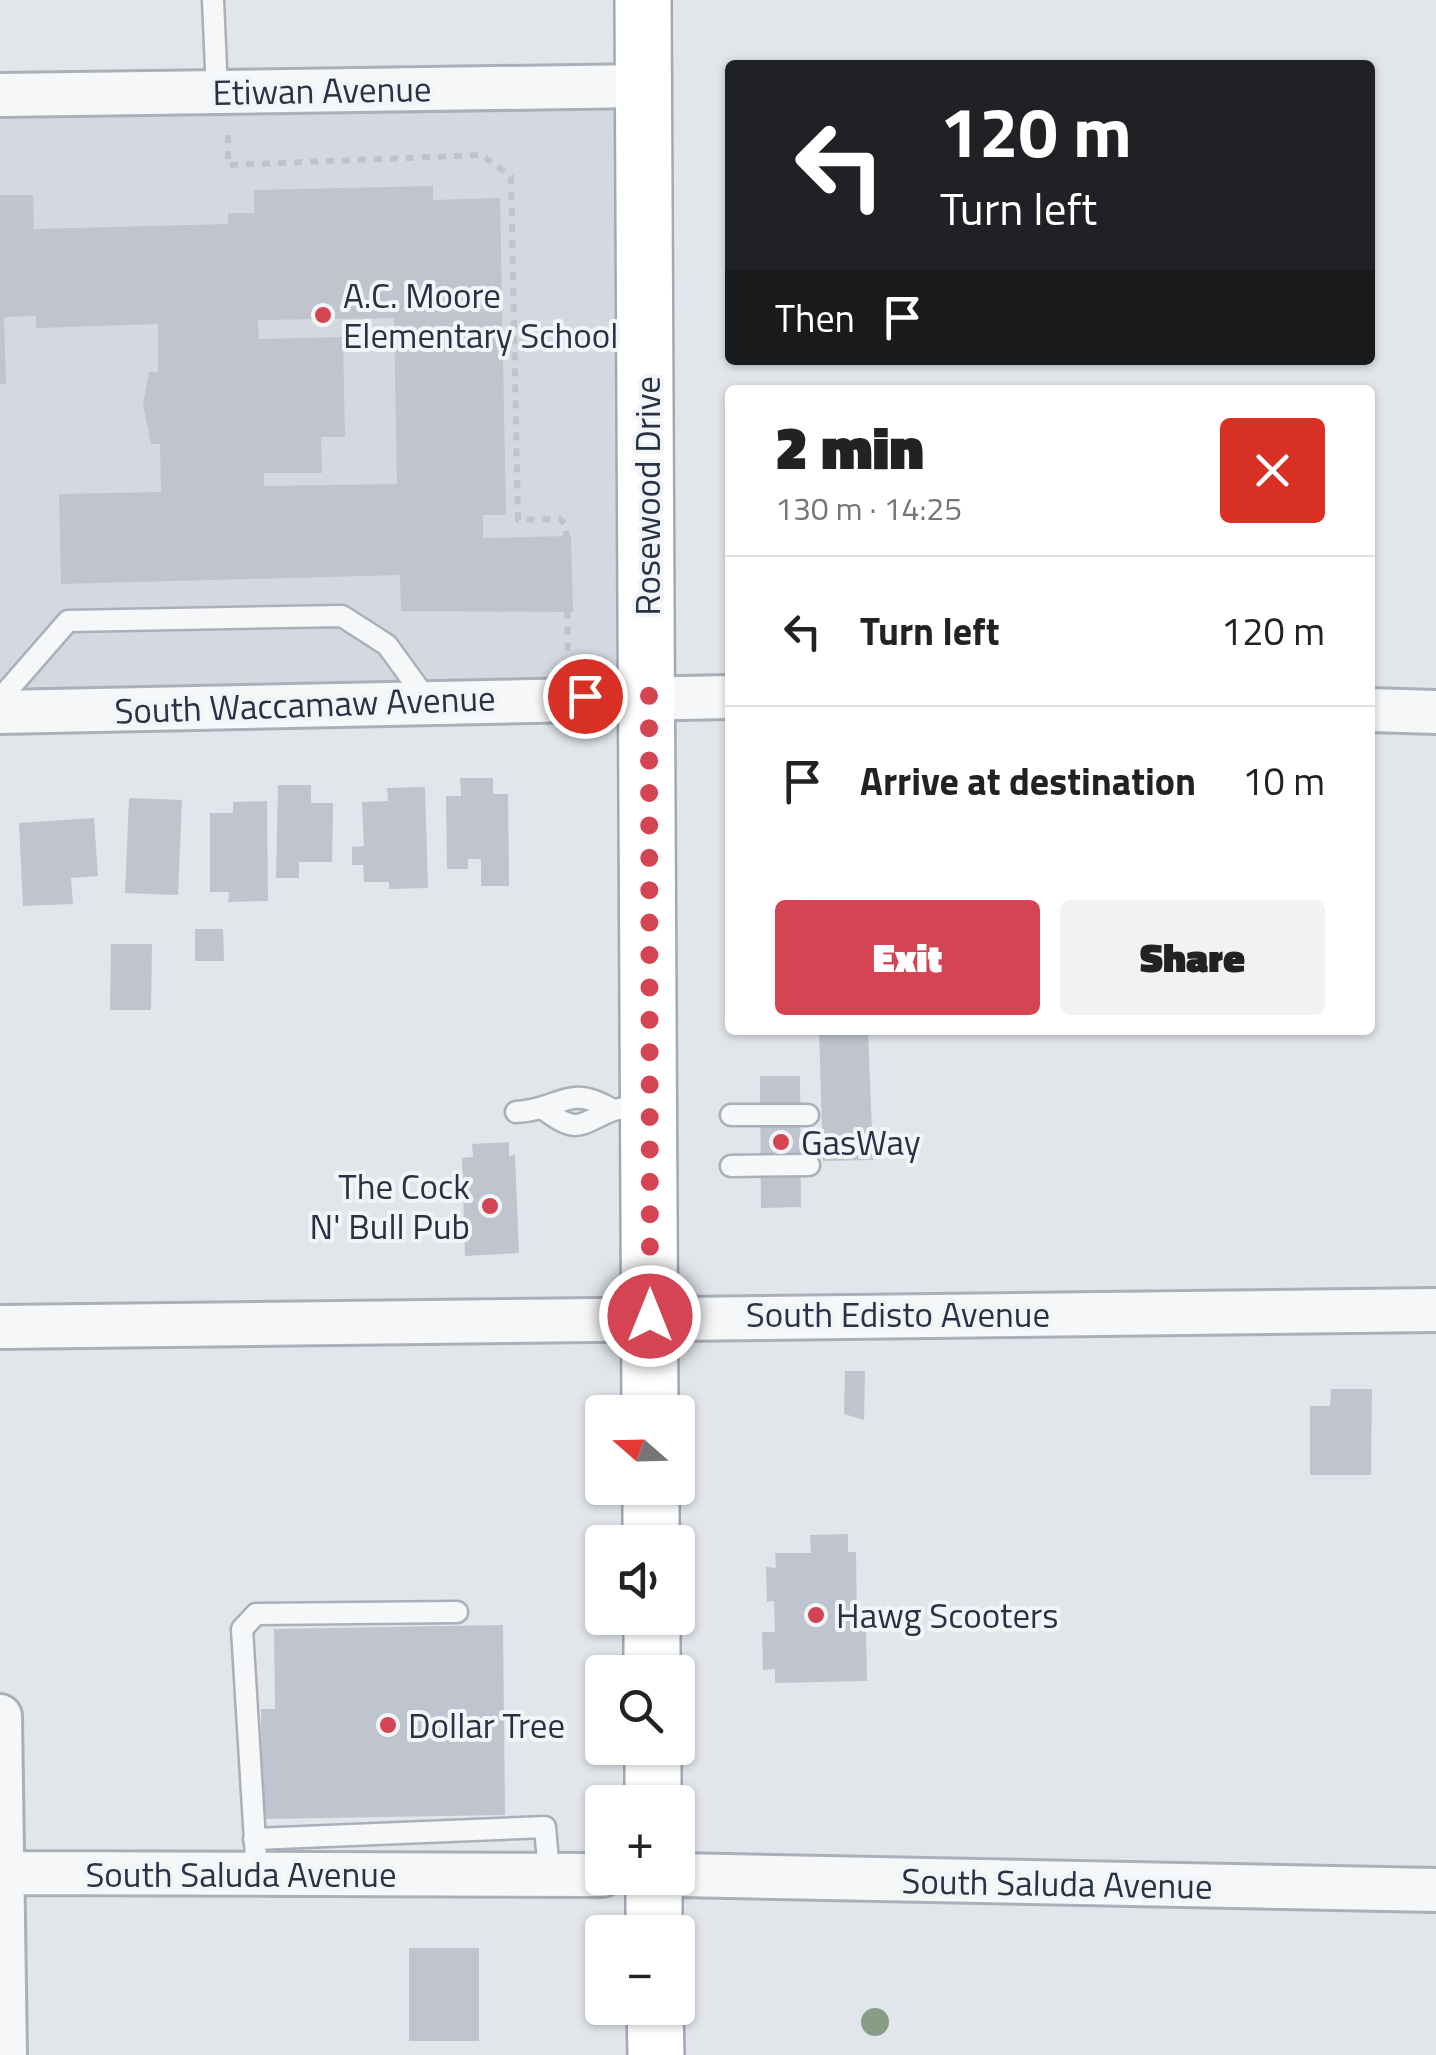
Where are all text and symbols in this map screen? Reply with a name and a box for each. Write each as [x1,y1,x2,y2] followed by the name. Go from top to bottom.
[212,61,432,119] street label: Etiwan Avenue
[940,78,1132,184] text: 120 m
[775,100,905,230] icon: left
[940,174,1097,242] text: Turn left
[343,268,618,362] place label: A.C. Moore Elementary School
[775,289,855,347] text: Then
[875,290,930,345] icon: arrive
[312,304,334,326] marker: A.C. Moore Elementary School
[620,376,674,616] street label: Rosewood Drive
[775,401,924,492] text: 2 min
[1220,418,1325,523] button: close
[775,484,962,532] text: 130 m · 14:25
[860,602,1000,660] text: Turn left
[1221,602,1325,660] text: 120 m
[775,604,830,659] icon: left
[543,654,628,739] pin
[558,669,613,724] icon: arrive
[114,670,496,738] street label: South Waccamaw Avenue
[860,752,1196,810] text: Arrive at destination
[1242,752,1325,810] text: 10 m
[775,754,830,809] icon: arrive
[775,900,1040,1015] button: Exit
[1060,900,1325,1015] button: Share
[801,1115,921,1169] place label: GasWay
[770,1131,792,1153] marker: GasWay
[310,1159,470,1253] place label: The Cock N' Bull Pub
[479,1195,501,1217] marker: The Cock N' Bull Pub
[598,1264,702,1368] position arrow
[746,1287,1050,1341] street label: South Edisto Avenue
[585,1395,695,1505] north arrow
[585,1395,695,2025] map controls
[585,1525,695,1635] button: sound
[836,1588,1058,1642] place label: Hawg Scooters
[805,1604,827,1626] marker: Hawg Scooters
[585,1655,695,1765] button: search
[408,1698,565,1752] place label: Dollar Tree
[377,1714,399,1736] marker: Dollar Tree
[585,1785,695,1895] button: +
[85,1847,397,1901] street label: South Saluda Avenue
[901,1853,1213,1913] street label: South Saluda Avenue
[585,1915,695,2025] button: −

